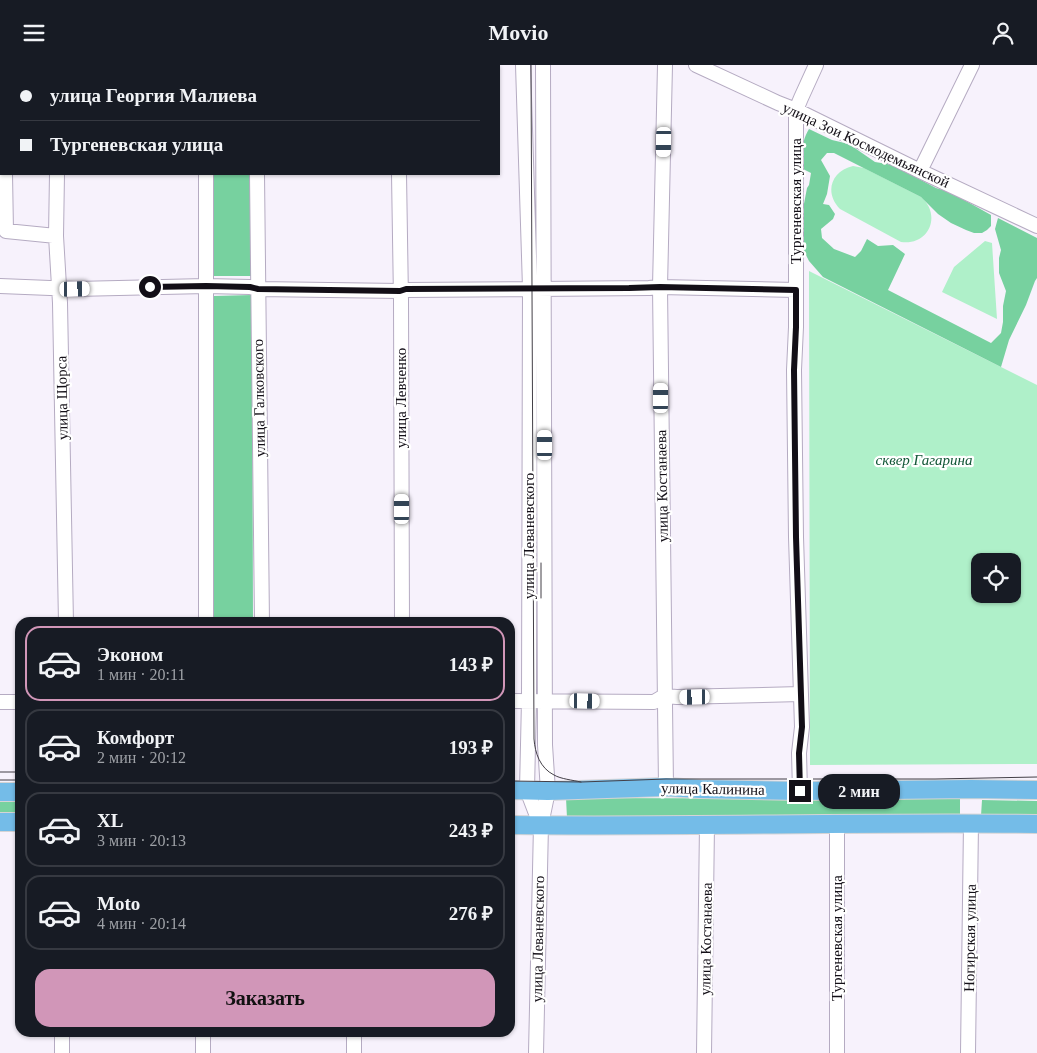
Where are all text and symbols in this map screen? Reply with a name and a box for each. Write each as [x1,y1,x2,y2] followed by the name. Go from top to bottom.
[20,19,48,47] icon: menu
[989,19,1017,47] icon: person
[489,20,548,45] text: Movio
[50,85,257,106] text: улица Георгия Малиева
[780,99,952,191] street label: улица Зои Космодемьянской
[656,127,671,157] car
[50,134,223,155] text: Тургеневская улица
[788,138,804,264] street label: Тургеневская улица
[139,276,161,298] route start
[59,281,90,297] car
[250,339,268,457] street label: улица Галковского
[393,348,409,448] street label: улица Левченко
[53,355,71,440] street label: улица Щорса
[653,383,668,413] car
[653,429,671,543] street label: улица Костанаева
[537,430,552,460] car
[875,452,973,468] park label: сквер Гагарина
[521,473,537,599] street label: улица Леваневского
[394,494,409,524] car
[971,553,1021,603] map controls
[971,553,1021,603] button: locate
[37,641,82,686] icon: car
[97,644,163,665] text: Эконом
[449,654,493,675] text: 143 ₽
[97,666,185,683] text: 1 мин · 20:11
[679,689,710,705] car
[569,693,600,709] car
[37,724,82,769] icon: car
[97,727,174,748] text: Комфорт
[449,737,493,758] text: 193 ₽
[97,749,186,766] text: 2 мин · 20:12
[818,773,900,809] callout: 2 мин
[661,780,765,798] street label: улица Калинина
[789,780,811,802] route end
[838,783,880,800] text: 2 мин
[37,807,82,852] icon: car
[97,810,123,831] text: XL
[449,820,493,841] text: 243 ₽
[97,832,186,849] text: 3 мин · 20:13
[829,875,845,1001] street label: Тургеневская улица
[529,876,547,1002] street label: улица Леваневского
[697,882,715,996] street label: улица Костанаева
[961,883,979,992] street label: Ногирская улица
[37,890,82,935] icon: car
[97,893,140,914] text: Moto
[449,903,493,924] text: 276 ₽
[97,915,186,932] text: 4 мин · 20:14
[35,969,495,1027] button: Заказать

